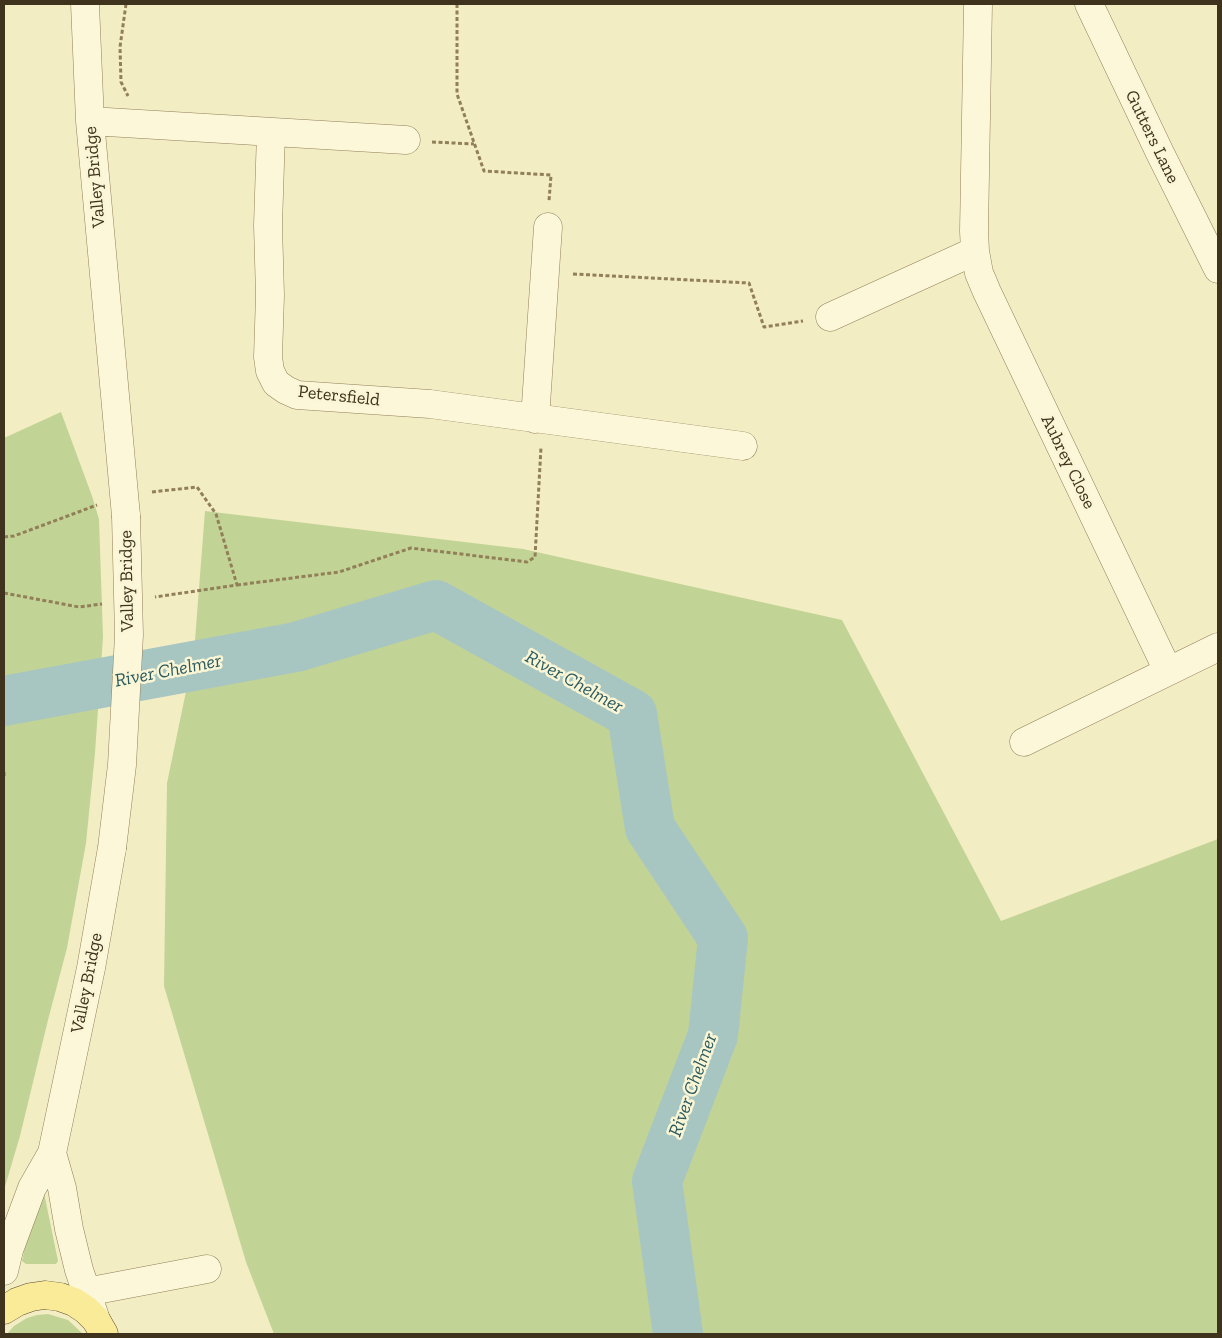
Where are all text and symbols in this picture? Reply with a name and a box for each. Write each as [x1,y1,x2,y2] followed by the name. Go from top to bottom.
[1120,87,1184,187] street label: Gutters Lane
[80,125,110,229] street label: Valley Bridge
[297,381,381,411] street label: Petersfield
[1036,411,1100,513] street label: Aubrey Close
[115,530,139,632] street label: Valley Bridge
[521,646,627,718] water label: River Chelmer
[113,649,223,693] water label: River Chelmer
[67,931,107,1035] street label: Valley Bridge
[664,1030,722,1140] water label: River Chelmer

